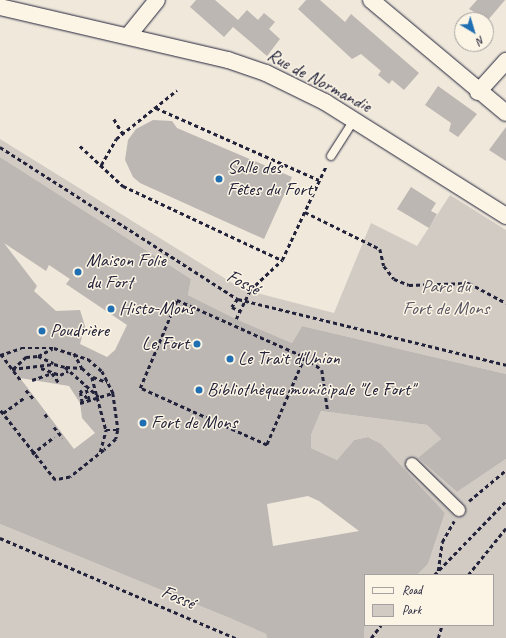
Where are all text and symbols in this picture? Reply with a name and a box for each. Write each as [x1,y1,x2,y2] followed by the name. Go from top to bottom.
[454,12,494,52] north arrow
[474,33,488,48] text: N
[263,44,375,118] street label: Rue de Normandie
[227,157,312,201] place label: Salle des Fêtes du Fort
[214,174,224,184] marker: Salle des Fêtes du Fort
[86,250,166,294] place label: Maison Folie du Fort
[223,265,263,301] street label: Fossé
[73,267,83,277] marker: Maison Folie du Fort
[403,276,489,320] park label: Parc du Fort de Mons
[119,298,195,320] place label: Histo-Mons
[106,304,116,314] marker: Histo-Mons
[50,320,109,342] place label: Poudrière
[37,326,47,336] marker: Poudrière
[142,333,189,355] place label: Le Fort
[192,339,202,349] marker: Le Fort
[238,348,340,370] place label: Le Trait d'Union
[225,354,235,364] marker: Le Trait d'Union
[207,379,414,401] place label: Bibliothèque municipale "Le Fort"
[194,385,204,395] marker: Bibliothèque municipale "Le Fort"
[151,412,237,434] place label: Fort de Mons
[138,418,148,428] marker: Fort de Mons
[364,574,494,626] legend
[158,581,198,615] street label: Fossé
[402,582,422,598] text: Road
[402,602,421,618] text: Park

